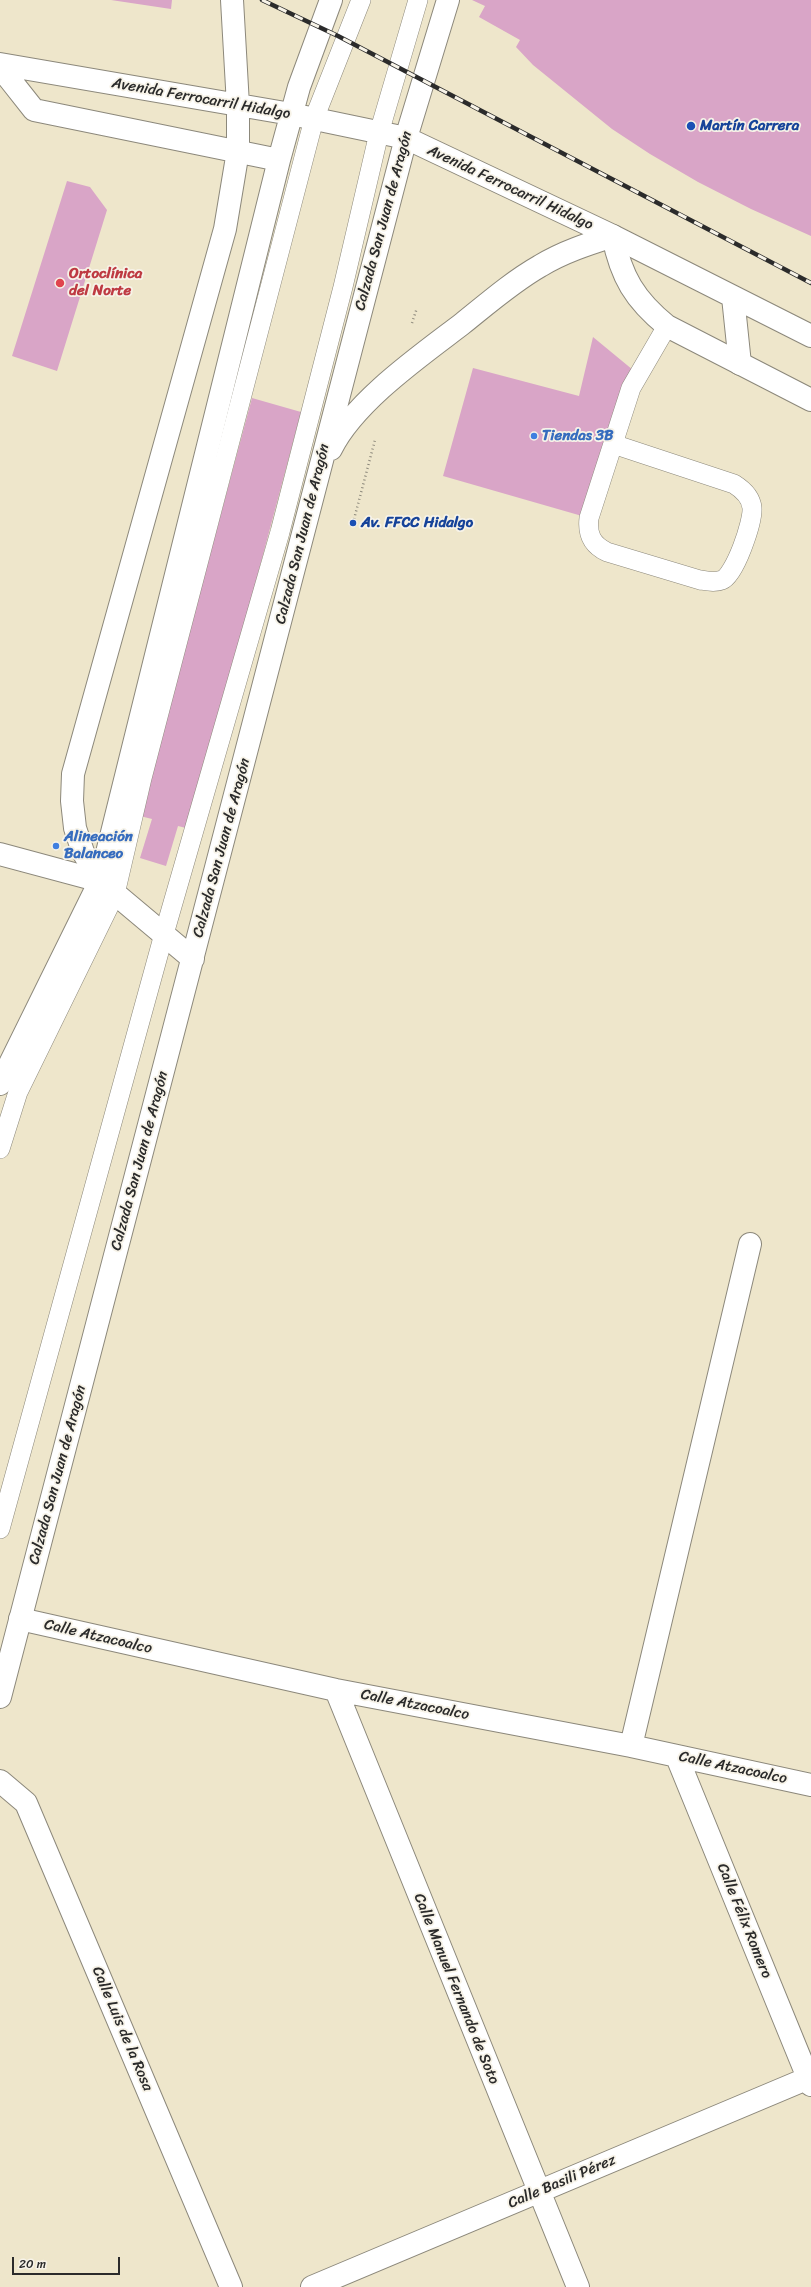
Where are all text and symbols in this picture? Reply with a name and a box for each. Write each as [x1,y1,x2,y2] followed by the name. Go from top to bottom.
[110,74,292,124] street label: Avenida Ferrocarril Hidalgo
[700,117,799,135] place label: Martín Carrera
[685,120,697,132] marker: Martín Carrera
[351,129,417,313] street label: Calzada San Juan de Aragón
[424,142,596,234] street label: Avenida Ferrocarril Hidalgo
[69,265,142,300] place label: Ortoclínica del Norte
[54,277,66,289] marker: Ortoclínica del Norte
[542,427,613,445] place label: Tiendas 3B
[529,431,539,441] marker: Tiendas 3B
[272,442,334,626] street label: Calzada San Juan de Aragón
[361,514,473,532] place label: Av. FFCC Hidalgo
[348,518,358,528] marker: Av. FFCC Hidalgo
[189,756,255,940] street label: Calzada San Juan de Aragón
[64,828,133,863] place label: Alineación Balanceo
[51,841,61,851] marker: Alineación Balanceo
[107,1069,173,1253] street label: Calzada San Juan de Aragón
[25,1383,91,1567] street label: Calzada San Juan de Aragón
[42,1616,154,1658] street label: Calle Atzacoalco
[359,1686,471,1724] street label: Calle Atzacoalco
[677,1748,789,1788] street label: Calle Atzacoalco
[713,1861,775,1981] street label: Calle Félix Romero
[409,1891,503,2087] street label: Calle Manuel Fernando de Soto
[88,1964,156,2094] street label: Calle Luis de la Rosa
[505,2151,619,2213] street label: Calle Basili Pérez
[14,2249,122,2275] scale bar
[19,2253,46,2275] text: 20 m

